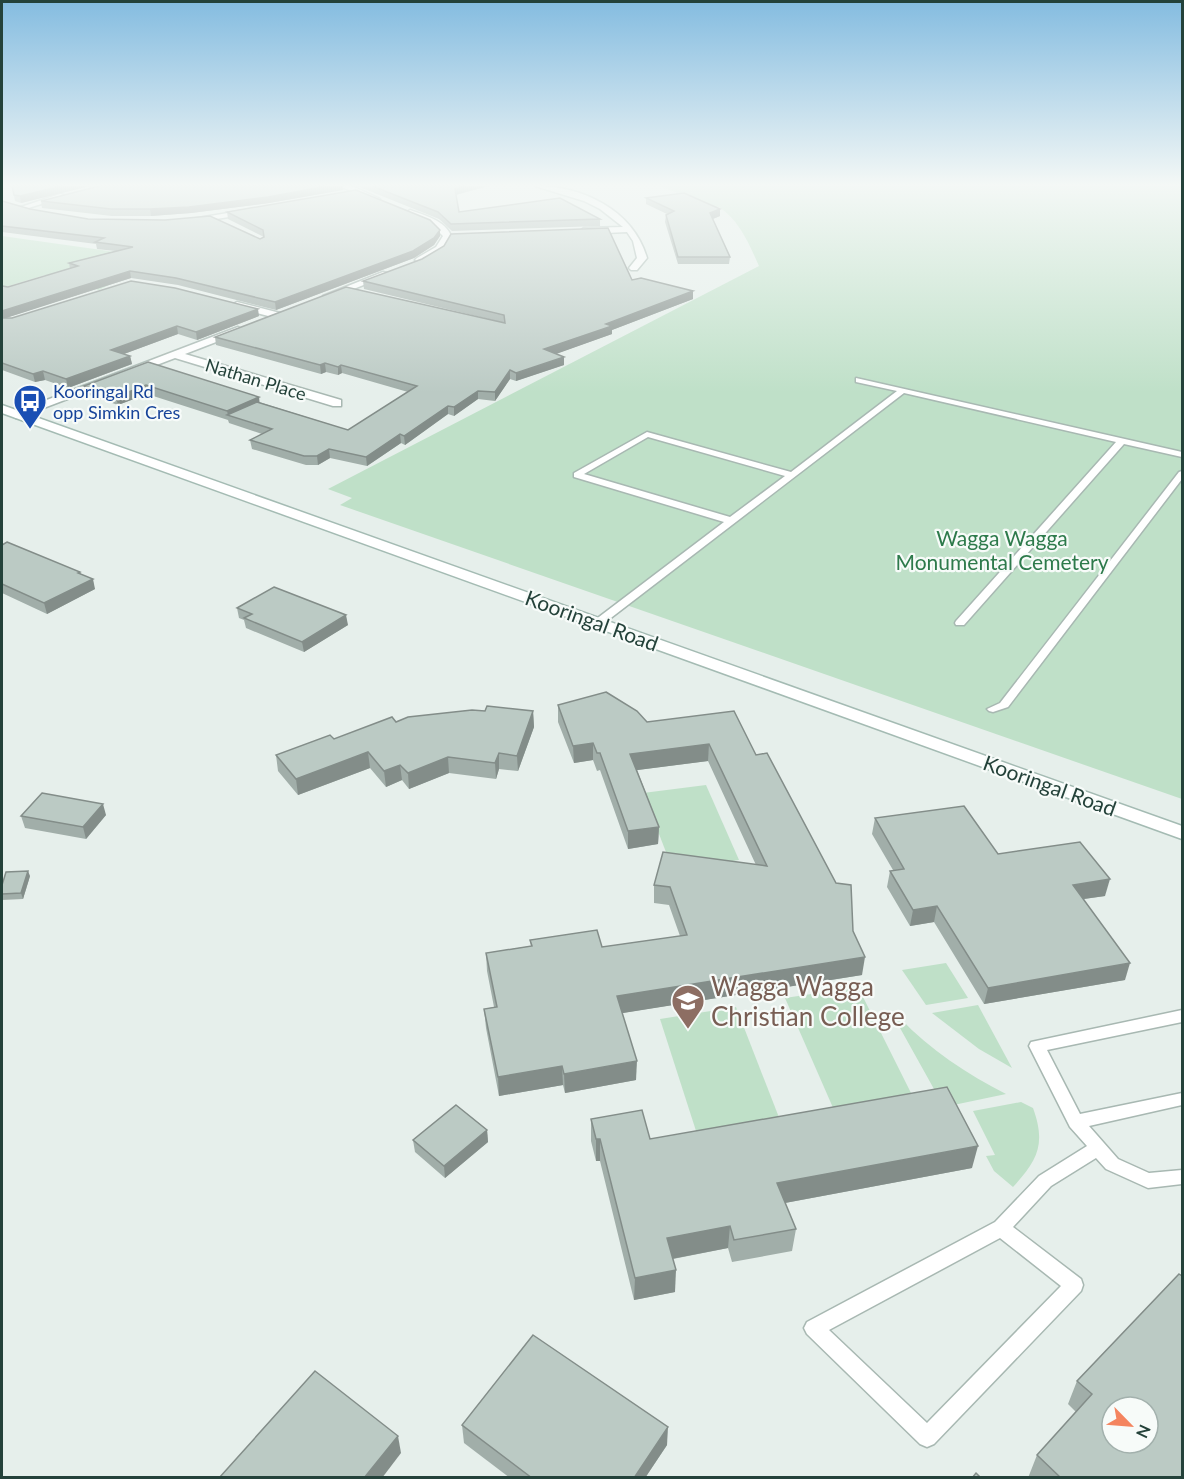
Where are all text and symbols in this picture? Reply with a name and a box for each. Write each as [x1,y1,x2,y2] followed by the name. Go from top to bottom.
[203,353,309,405] street label: Nathan Place
[53,380,181,423] place label: Kooringal Rd opp Simkin Cres
[12,383,48,430] bus stop icon: Kooringal Rd opp Simkin Cres
[896,525,1109,574] park label: Wagga Wagga Monumental Cemetery
[522,584,662,656] street label: Kooringal Road
[980,749,1120,821] street label: Kooringal Road
[711,970,905,1032] place label: Wagga Wagga Christian College
[670,983,706,1030] school or university icon: Wagga Wagga Christian College
[1100,1395,1160,1455] north arrow
[1133,1422,1155,1441] text: N

